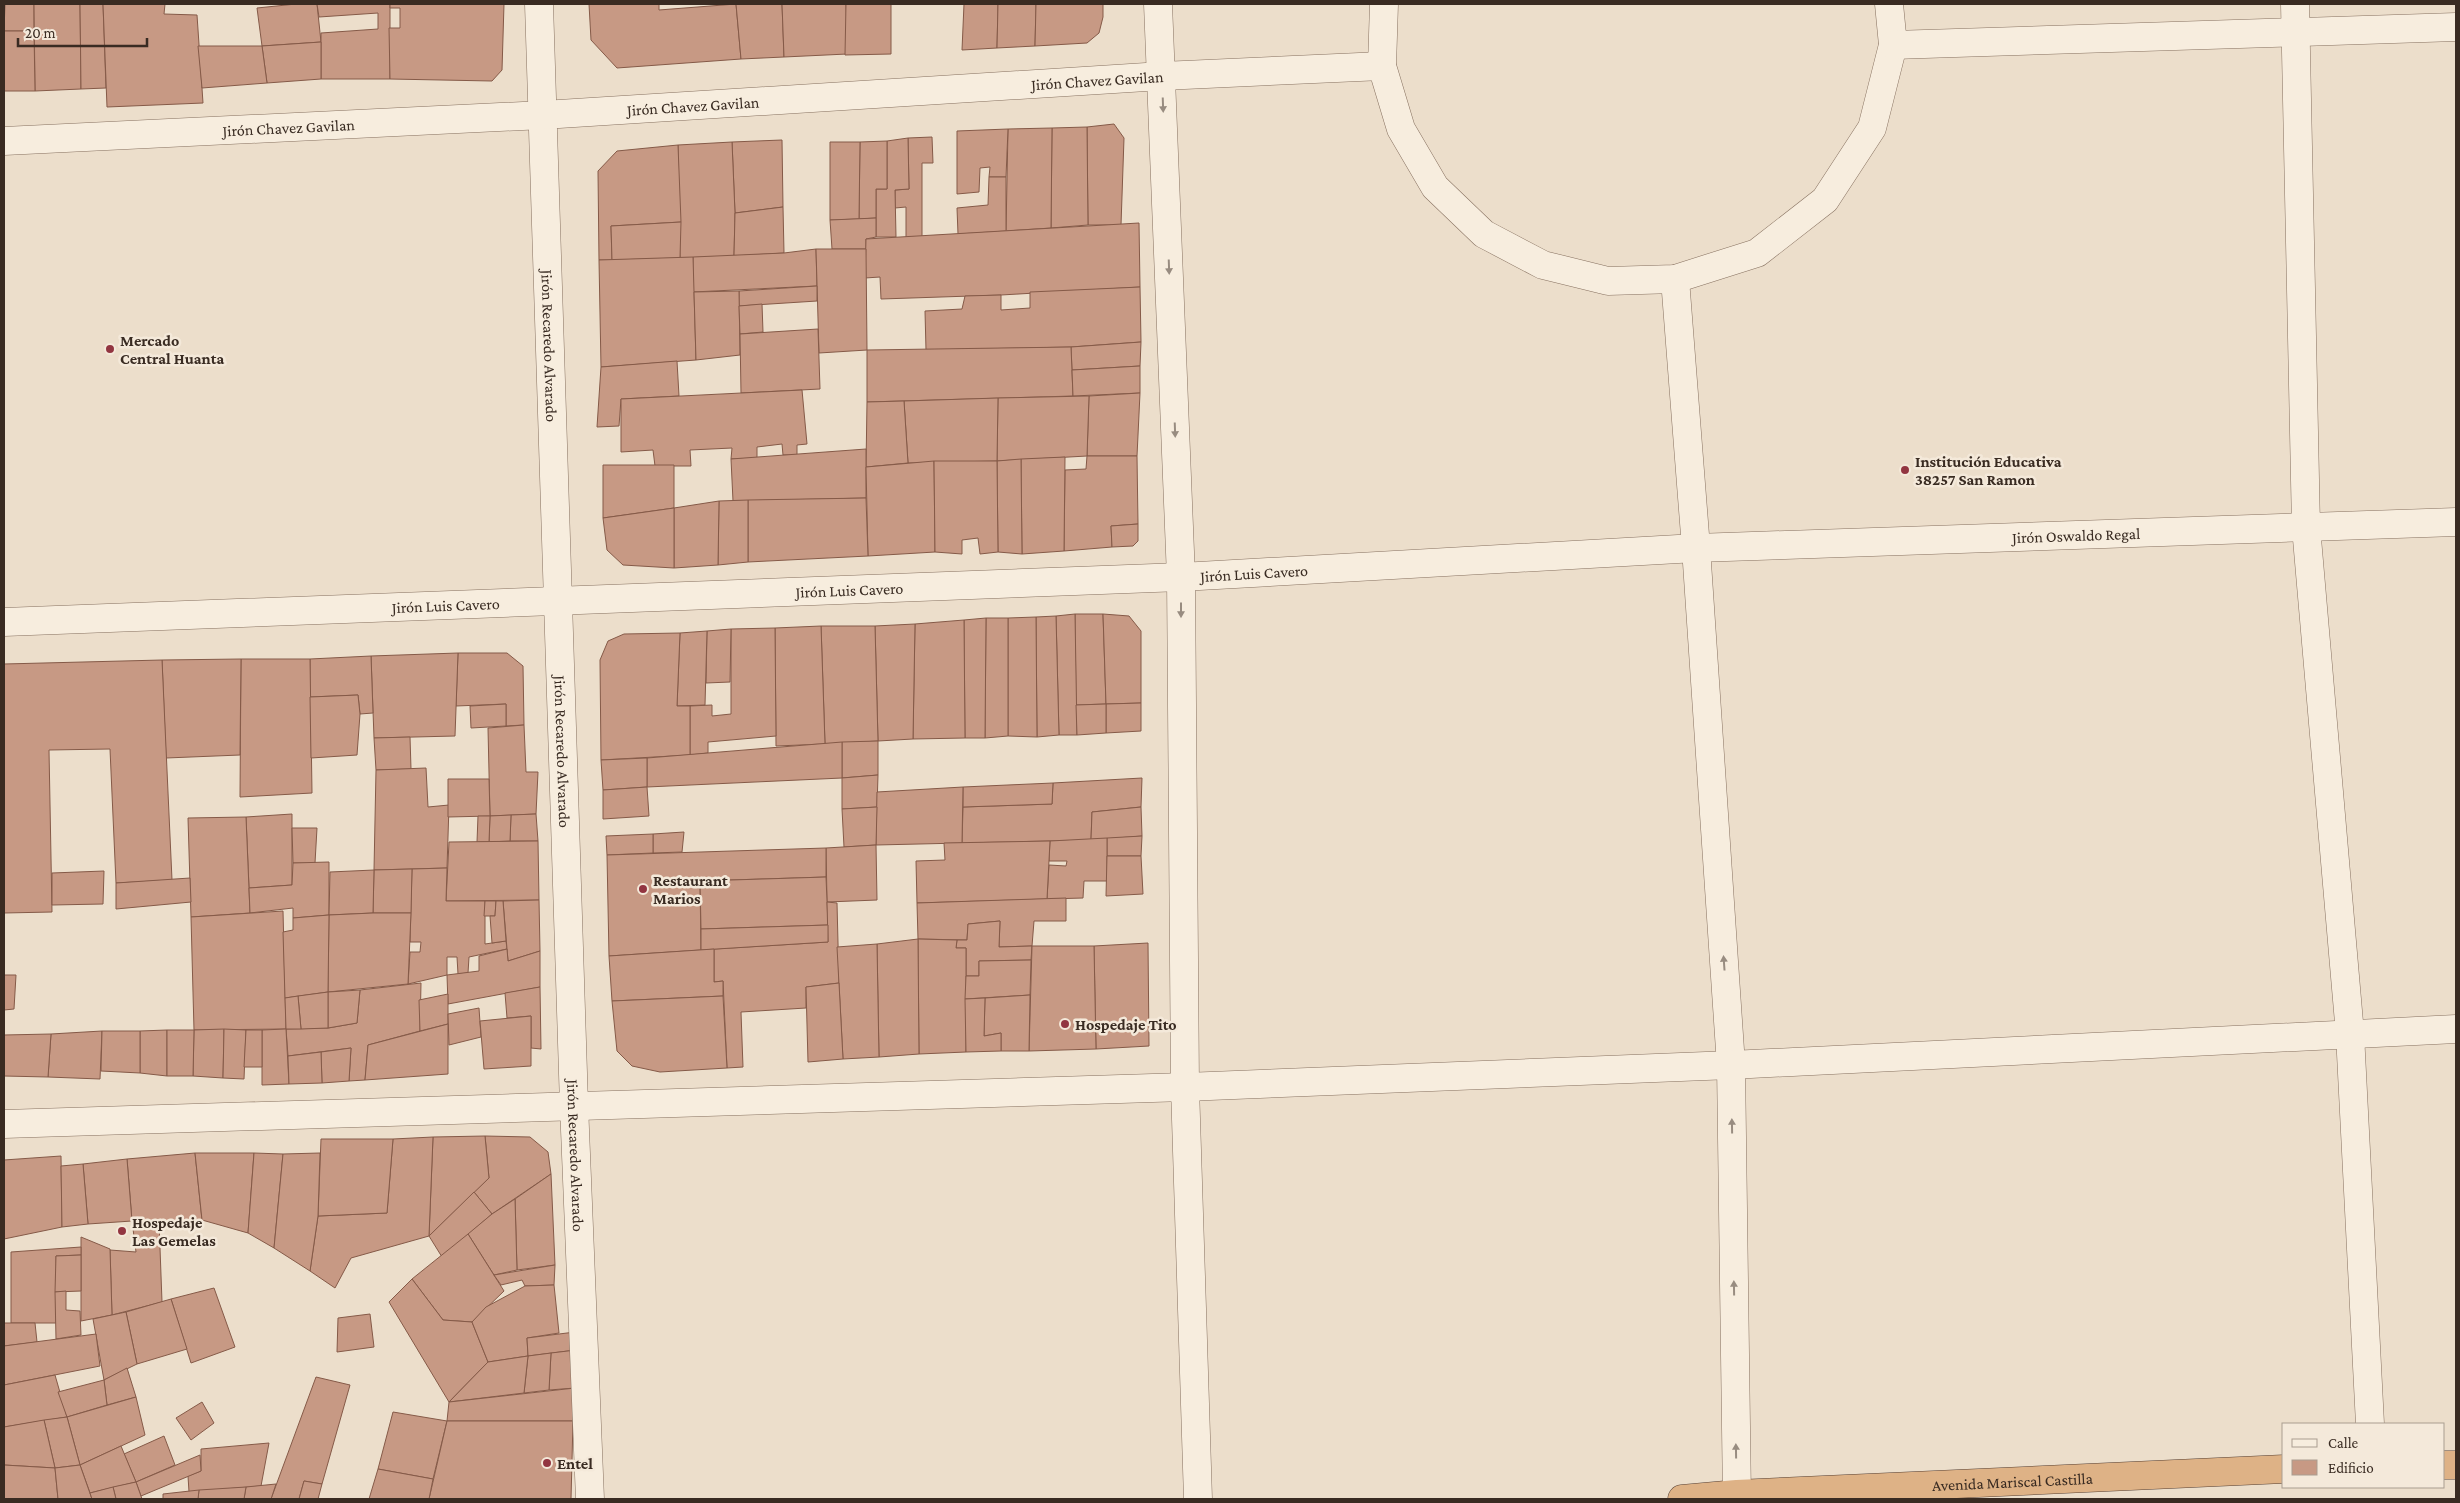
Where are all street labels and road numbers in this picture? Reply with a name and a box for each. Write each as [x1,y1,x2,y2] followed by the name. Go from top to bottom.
[1029,68,1164,94] street label: Jirón Chavez Gavilan
[624,93,760,120] street label: Jirón Chavez Gavilan
[220,116,356,141] street label: Jirón Chavez Gavilan
[537,267,560,422] street label: Jirón Recaredo Alvarado
[2010,525,2141,547] street label: Jirón Oswaldo Regal
[1198,562,1308,586] street label: Jirón Luis Cavero
[793,580,904,602] street label: Jirón Luis Cavero
[389,595,500,617] street label: Jirón Luis Cavero
[550,673,573,828] street label: Jirón Recaredo Alvarado
[563,1077,587,1232] street label: Jirón Recaredo Alvarado
[1932,1470,2094,1494] street label: Avenida Mariscal Castilla

